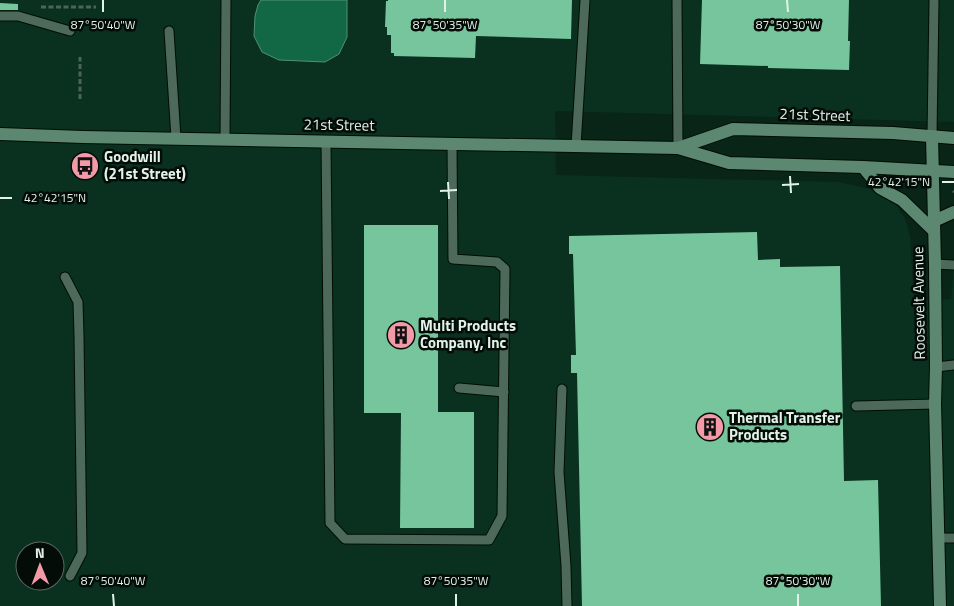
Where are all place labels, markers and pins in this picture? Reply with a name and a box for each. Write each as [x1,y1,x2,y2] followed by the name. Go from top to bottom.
[104,145,186,185] place label: Goodwill (21st Street)
[70,151,100,181] bus stop icon: Goodwill (21st Street)
[420,314,516,354] place label: Multi Products Company, Inc
[386,320,416,350] building icon: Multi Products Company, Inc
[729,406,841,446] place label: Thermal Transfer Products
[695,412,725,442] building icon: Thermal Transfer Products

